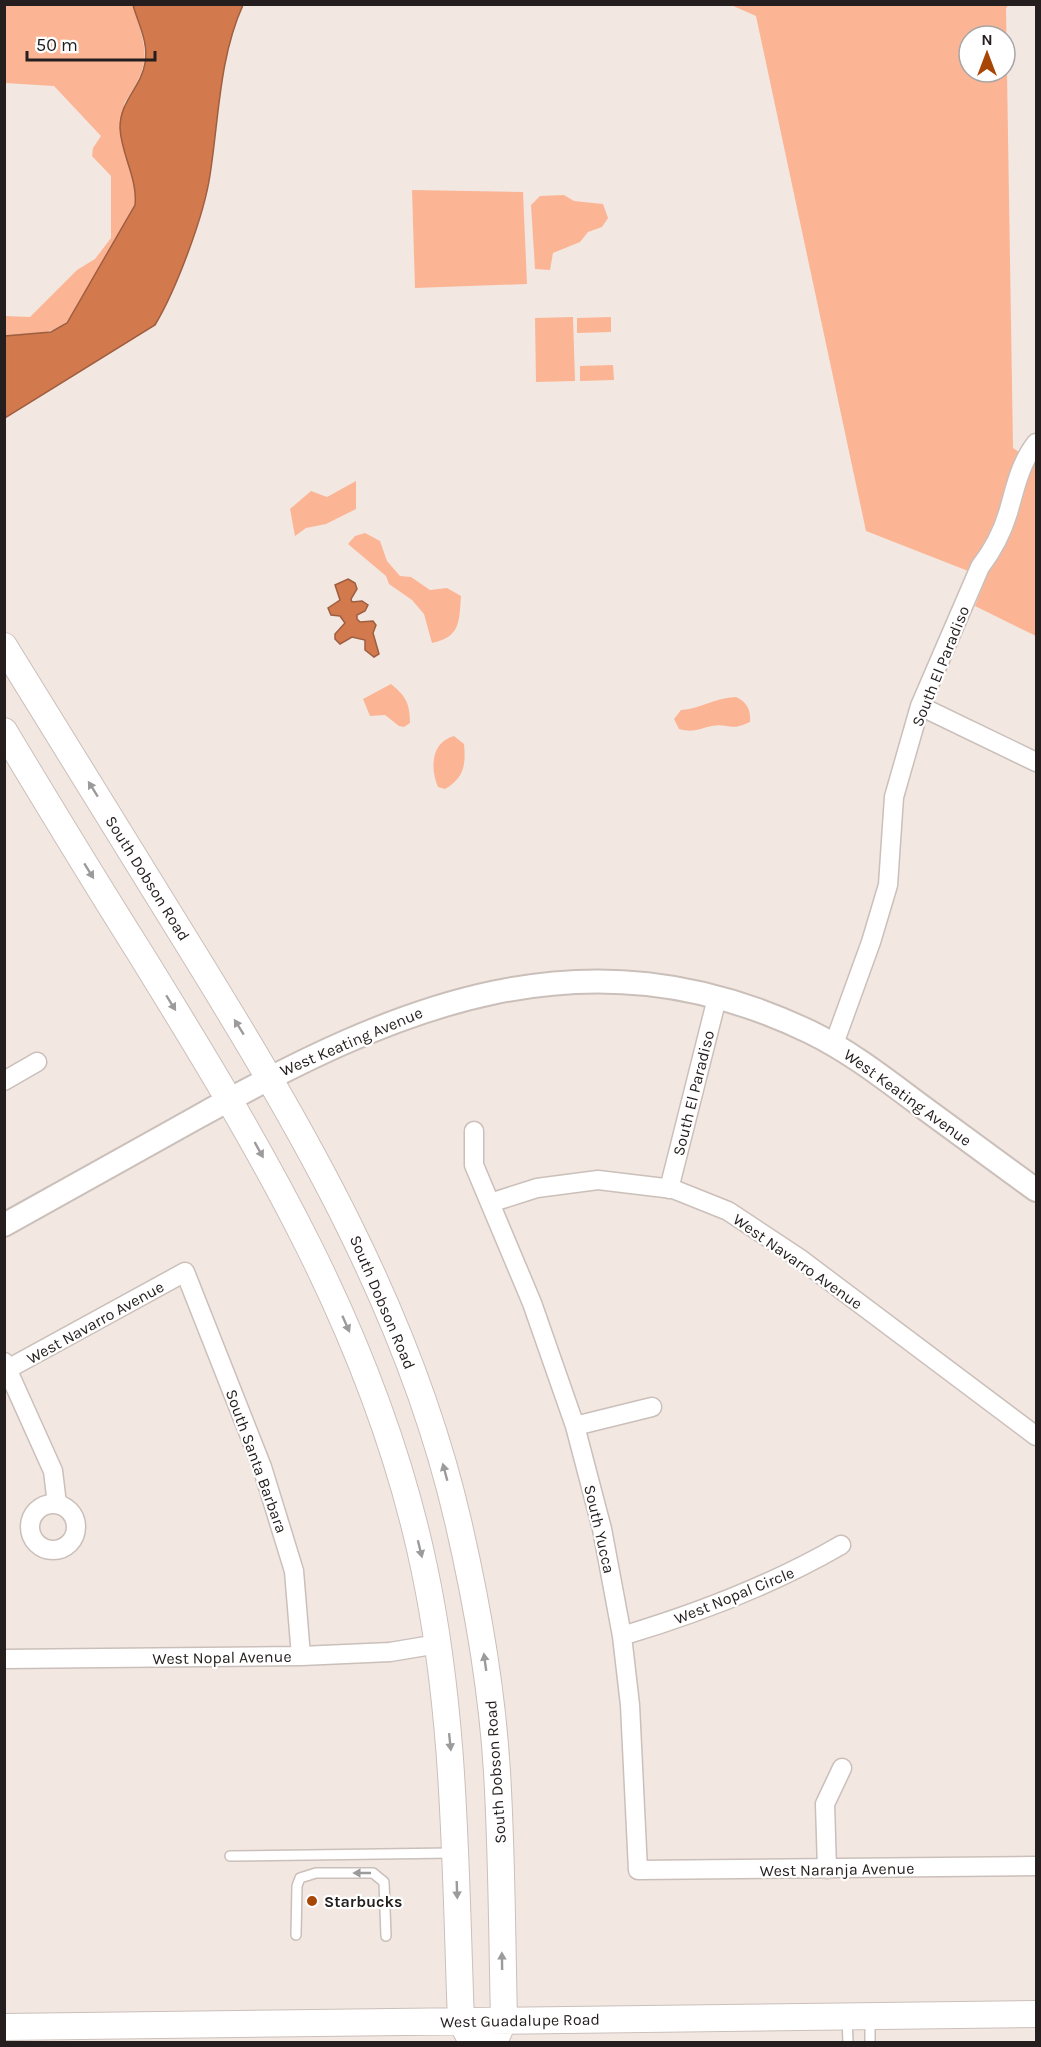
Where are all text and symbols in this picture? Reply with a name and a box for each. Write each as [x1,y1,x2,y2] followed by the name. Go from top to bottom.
[27,24,154,62] scale bar
[957,24,1017,84] north arrow
[981,30,993,49] text: N
[36,34,78,56] text: 50 m
[908,603,973,729] street label: South El Paradiso
[87,781,98,797] one-way arrow
[101,812,194,944] street label: South Dobson Road
[84,863,95,879] one-way arrow
[165,995,176,1011] one-way arrow
[277,1003,425,1080] street label: West Keating Avenue
[234,1019,245,1035] one-way arrow
[669,1028,718,1158] street label: South El Paradiso
[840,1045,975,1150] street label: West Keating Avenue
[253,1142,264,1158] one-way arrow
[729,1210,866,1313] street label: West Navarro Avenue
[346,1232,419,1372] street label: South Dobson Road
[23,1277,167,1368] street label: West Navarro Avenue
[342,1315,351,1333] one-way arrow
[222,1387,291,1536] street label: South Santa Barbara
[440,1462,449,1480] one-way arrow
[580,1483,619,1575] street label: South Yucca
[415,1540,425,1558] one-way arrow
[671,1563,797,1628] street label: West Nopal Circle
[152,1647,292,1668] street label: West Nopal Avenue
[481,1653,490,1672] one-way arrow
[481,1700,510,1844] street label: South Dobson Road
[445,1732,455,1751] one-way arrow
[760,1859,914,1880] street label: West Naranja Avenue
[352,1868,371,1878] one-way arrow
[452,1881,461,1900] one-way arrow
[324,1892,402,1911] place label: Starbucks
[305,1894,319,1908] marker: Starbucks
[498,1952,507,1971] one-way arrow
[440,2010,600,2031] street label: West Guadalupe Road

